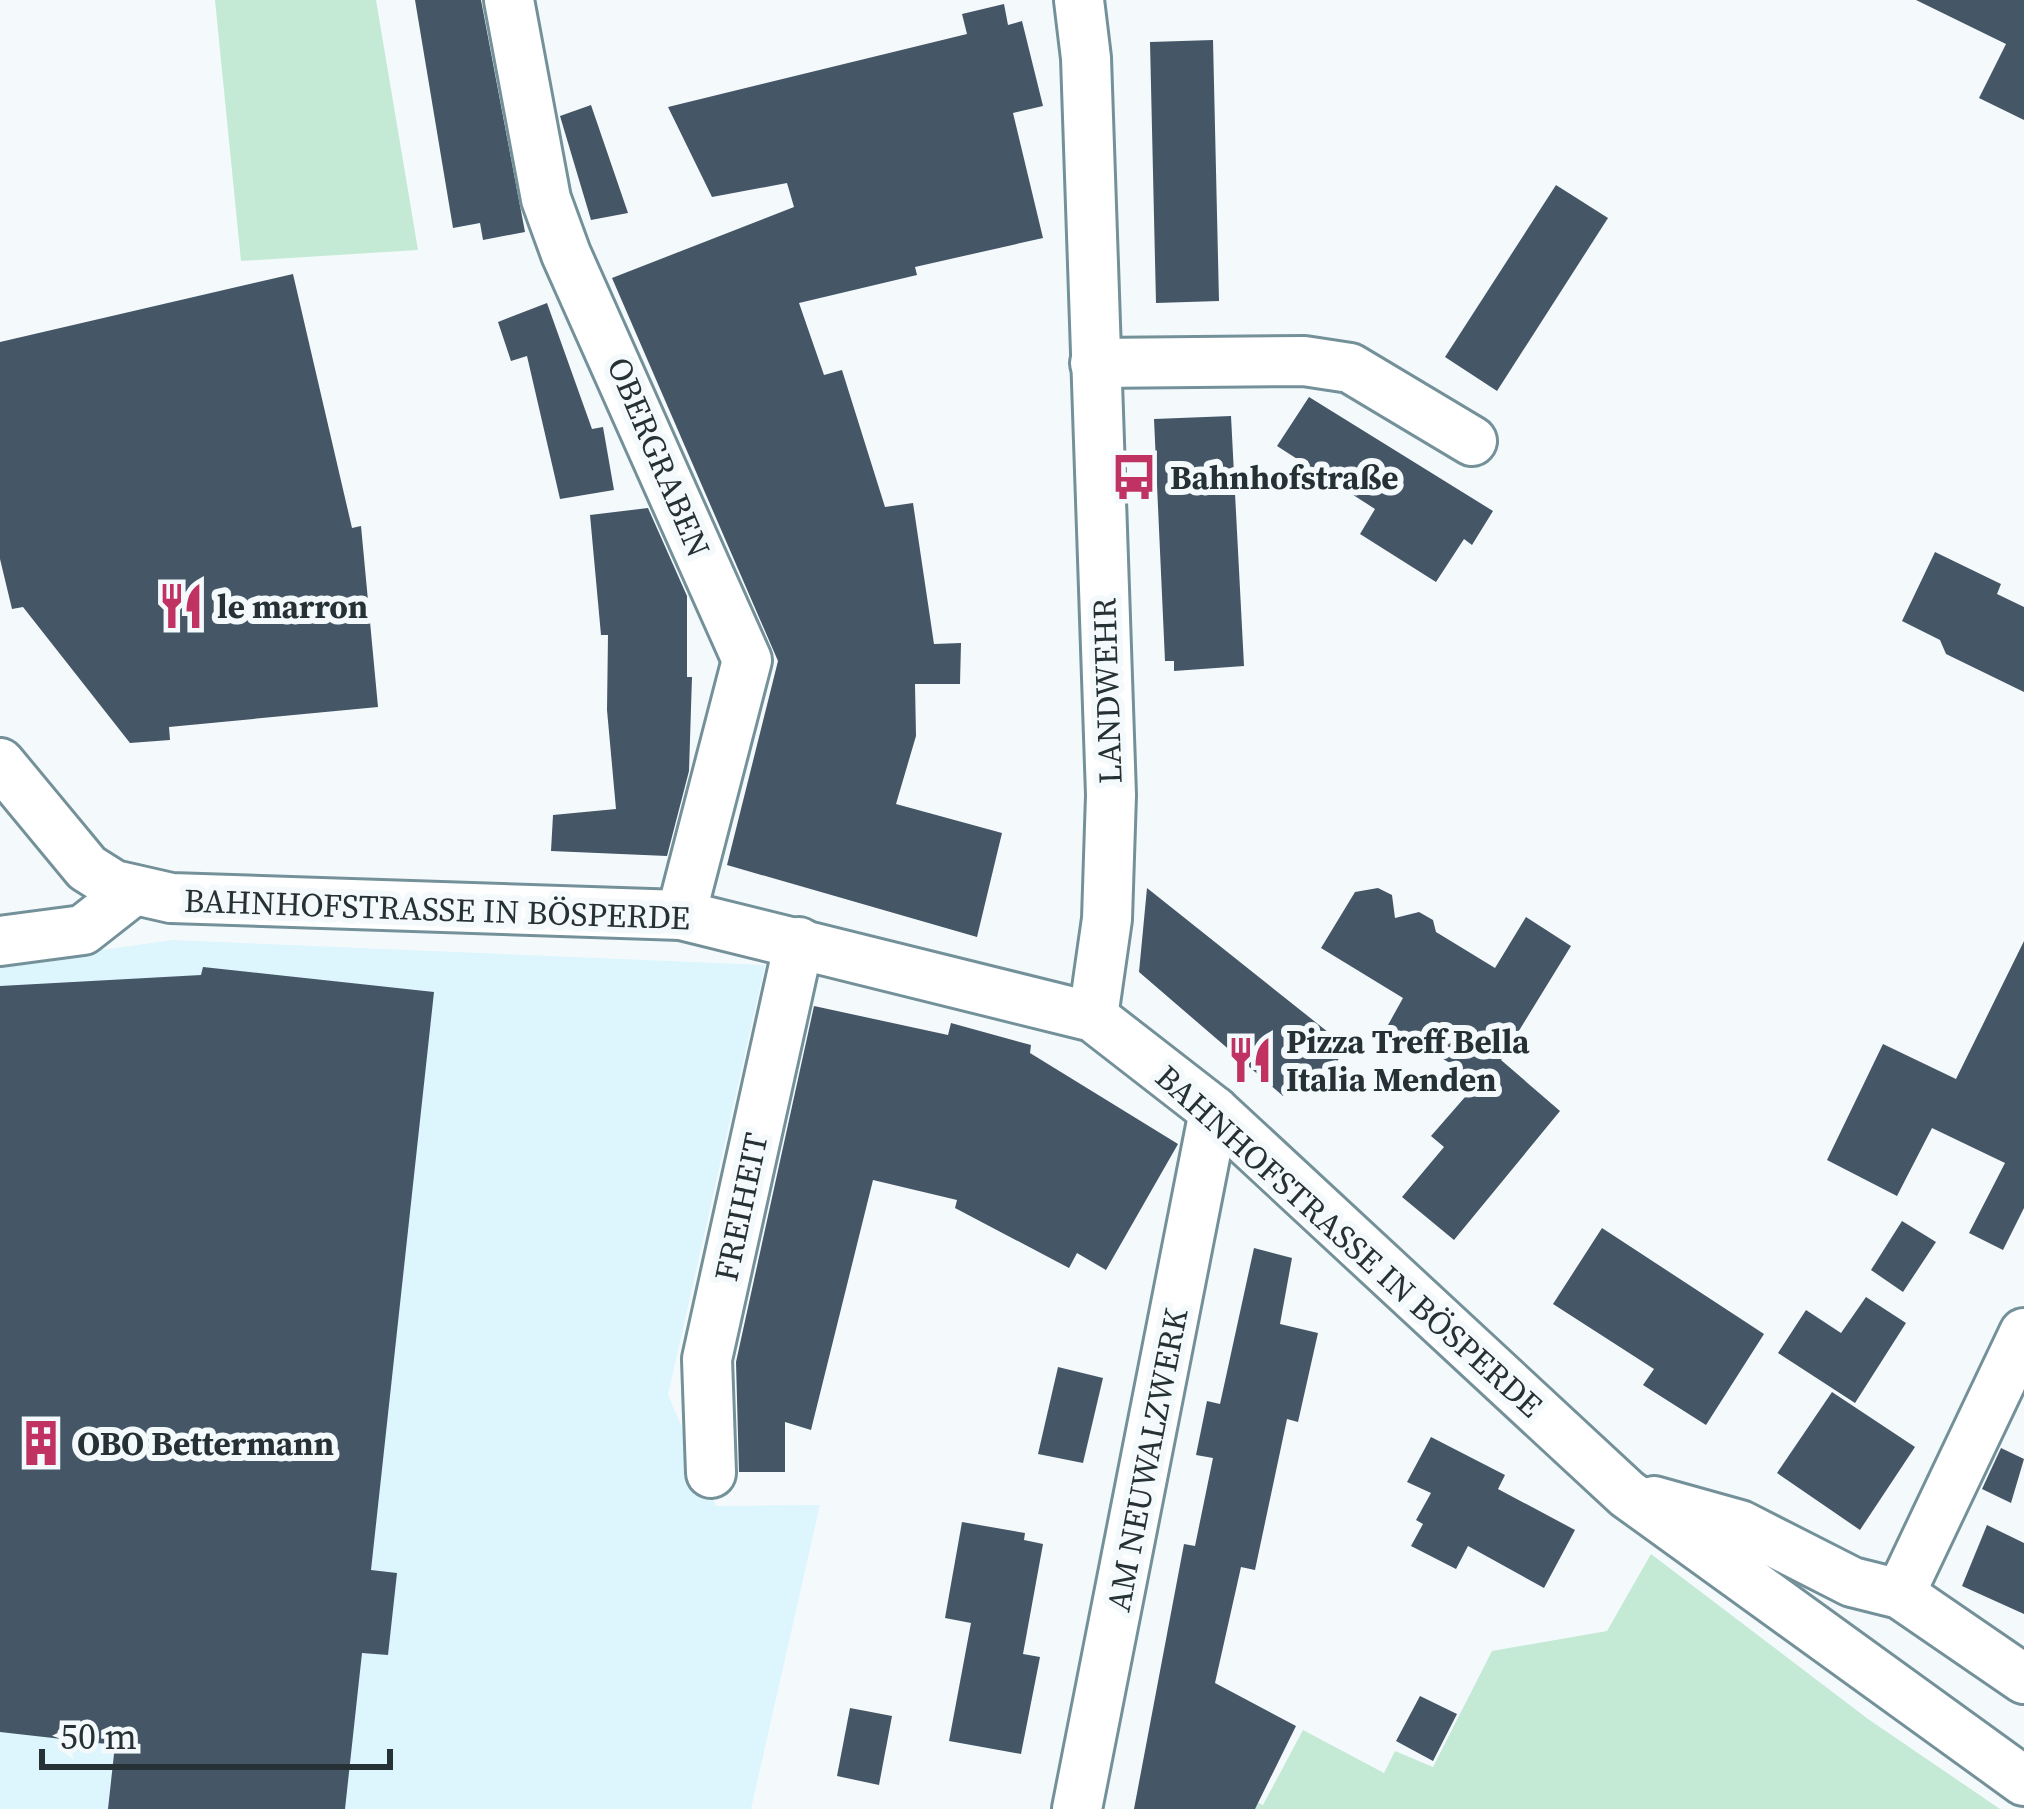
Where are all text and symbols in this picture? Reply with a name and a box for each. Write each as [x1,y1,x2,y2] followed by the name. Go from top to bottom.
[597,350,721,564] street label: OBERGRABEN
[1109,452,1159,502] bus stop icon: Bahnhofstraße
[1170,455,1398,500] place label: Bahnhofstraße
[156,581,206,631] restaurant icon: le marron
[217,584,368,629] place label: le marron
[1081,597,1133,785] street label: LANDWEHR
[183,878,691,940] street label: BAHNHOFSTRASSE IN BÖSPERDE
[1286,1019,1530,1102] place label: Pizza Treff Bella Italia Menden
[1225,1035,1275,1085] restaurant icon: Pizza Treff Bella Italia Menden
[1146,1055,1552,1427] street label: BAHNHOFSTRASSE IN BÖSPERDE
[703,1129,779,1285] street label: FREIHEIT
[1096,1305,1198,1615] street label: AM NEUWALZWERK
[16,1418,66,1468] building icon: OBO Bettermann
[77,1421,334,1466] place label: OBO Bettermann
[42,1695,390,1769] scale bar
[60,1712,137,1761] text: 50 m

